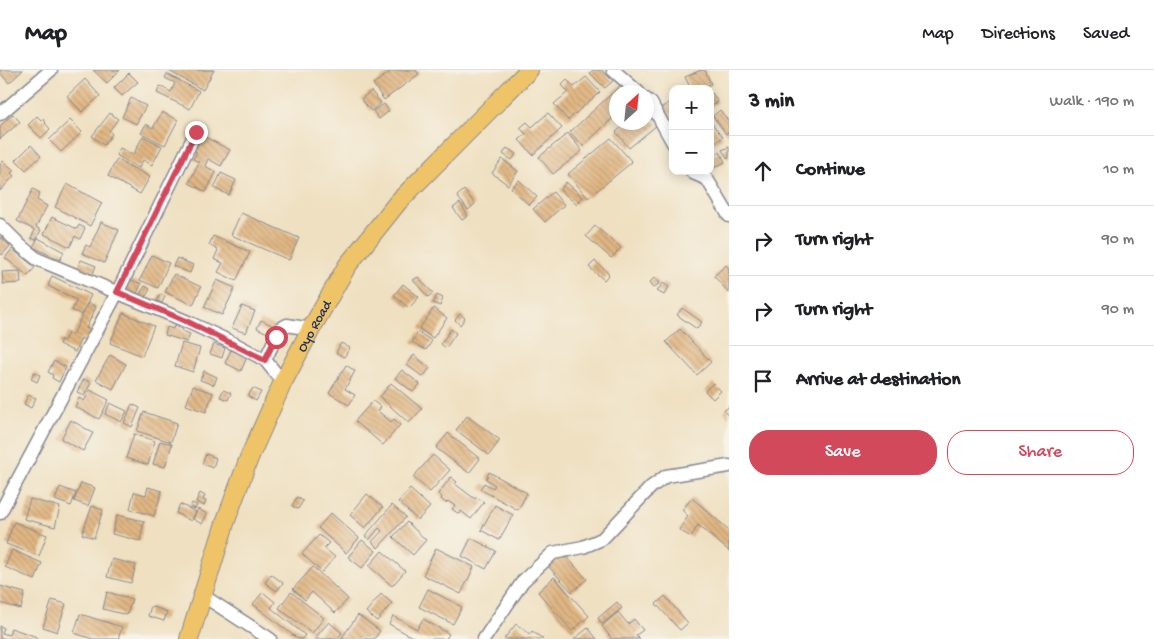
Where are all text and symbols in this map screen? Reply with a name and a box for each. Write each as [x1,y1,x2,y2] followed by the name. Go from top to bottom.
[25,20,67,49] text: Map
[922,24,954,45] text: Map
[982,24,1055,45] text: Directions
[1083,24,1129,45] text: Saved
[609,85,654,130] north arrow
[669,85,714,175] map controls
[669,85,714,130] button: +
[749,90,794,115] text: 3 min
[1050,93,1134,112] text: Walk · 190 m
[185,121,208,144] route end
[669,130,714,175] button: −
[749,157,777,185] icon: ahead
[796,159,865,182] text: Continue
[1103,161,1134,180] text: 10 m
[749,227,777,255] icon: right
[796,229,872,252] text: Turn right
[1102,231,1134,250] text: 90 m
[294,296,337,356] street label: Oyo Road
[749,297,777,325] icon: right
[796,299,872,322] text: Turn right
[1102,301,1134,320] text: 90 m
[265,326,288,349] route start
[749,367,777,395] icon: arrive
[796,369,960,392] text: Arrive at destination
[749,430,937,475] button: Save
[947,430,1134,475] button: Share

